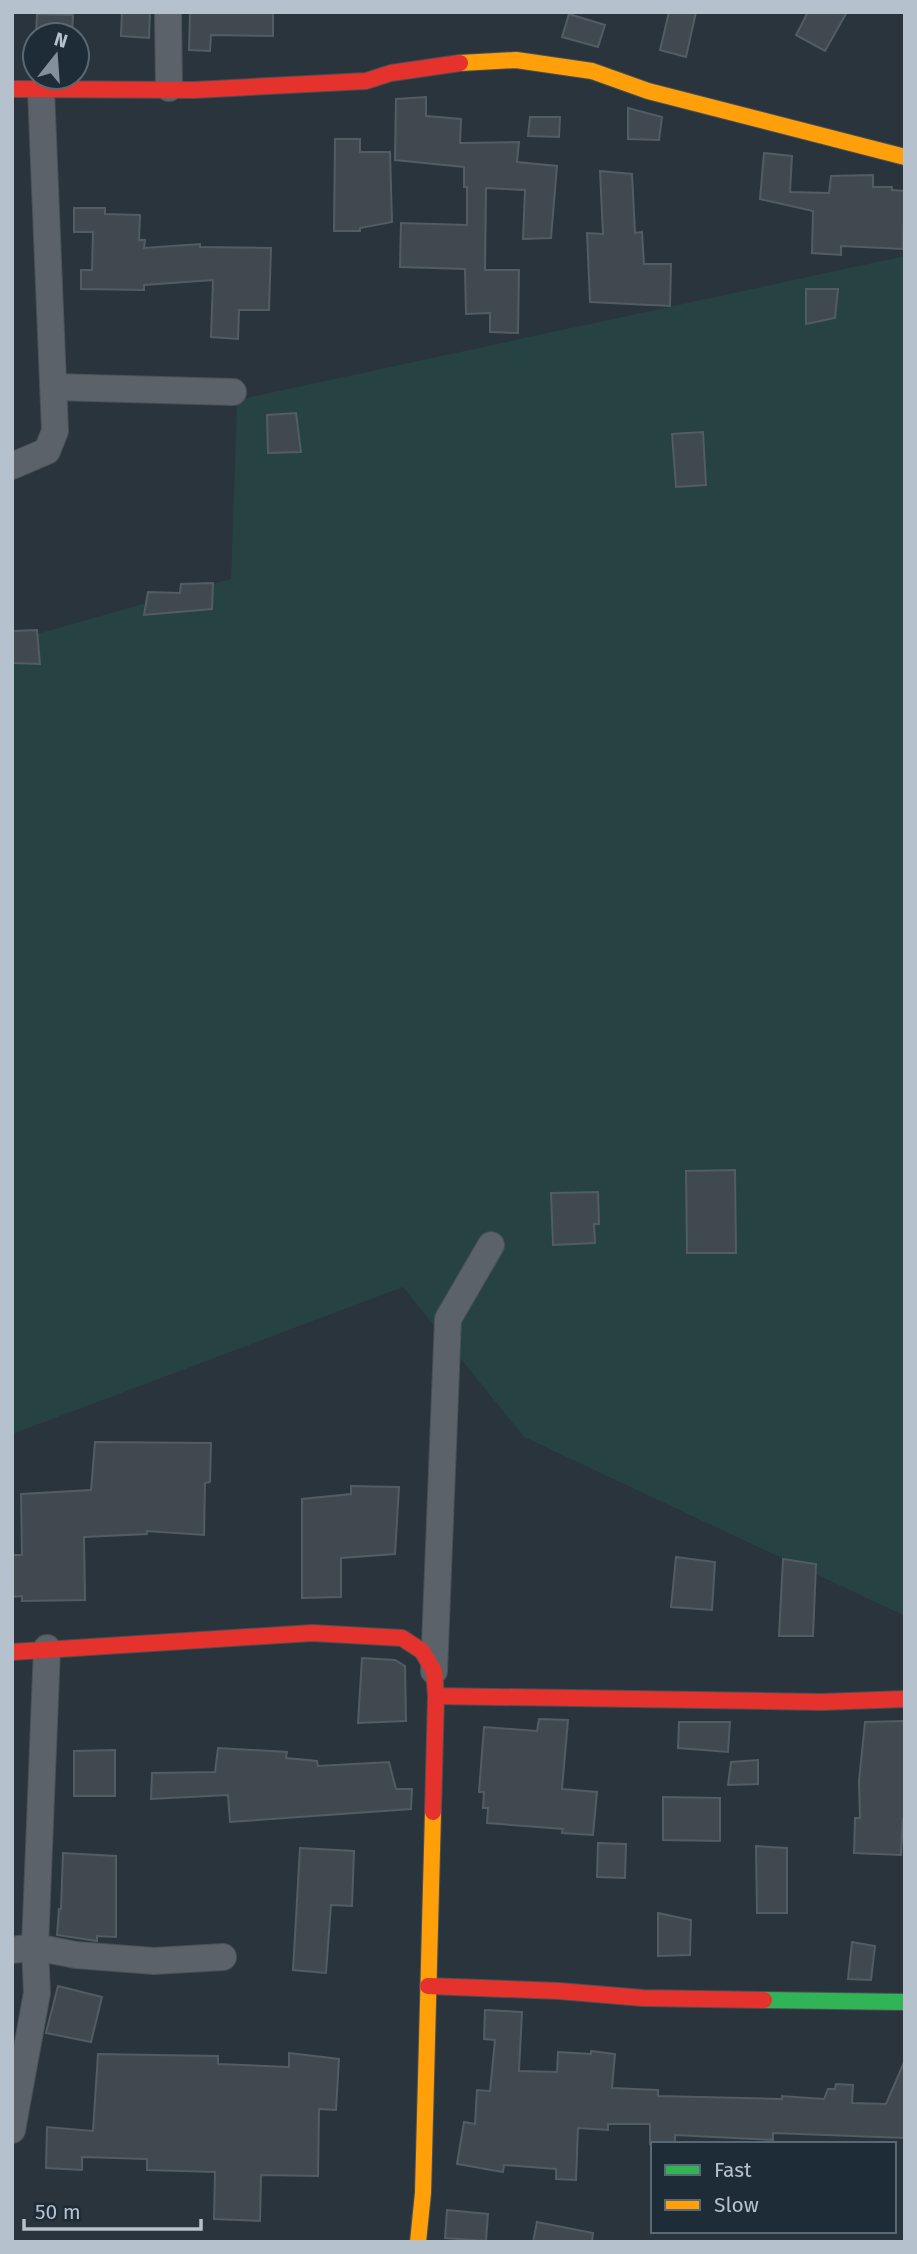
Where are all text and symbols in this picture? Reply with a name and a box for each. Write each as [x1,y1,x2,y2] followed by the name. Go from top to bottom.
[21,21,91,91] north arrow
[51,27,70,53] text: N
[651,2142,896,2233] legend
[714,2157,752,2183] text: Fast
[24,2188,201,2232] scale bar
[714,2192,759,2218] text: Slow
[35,2199,81,2225] text: 50 m

